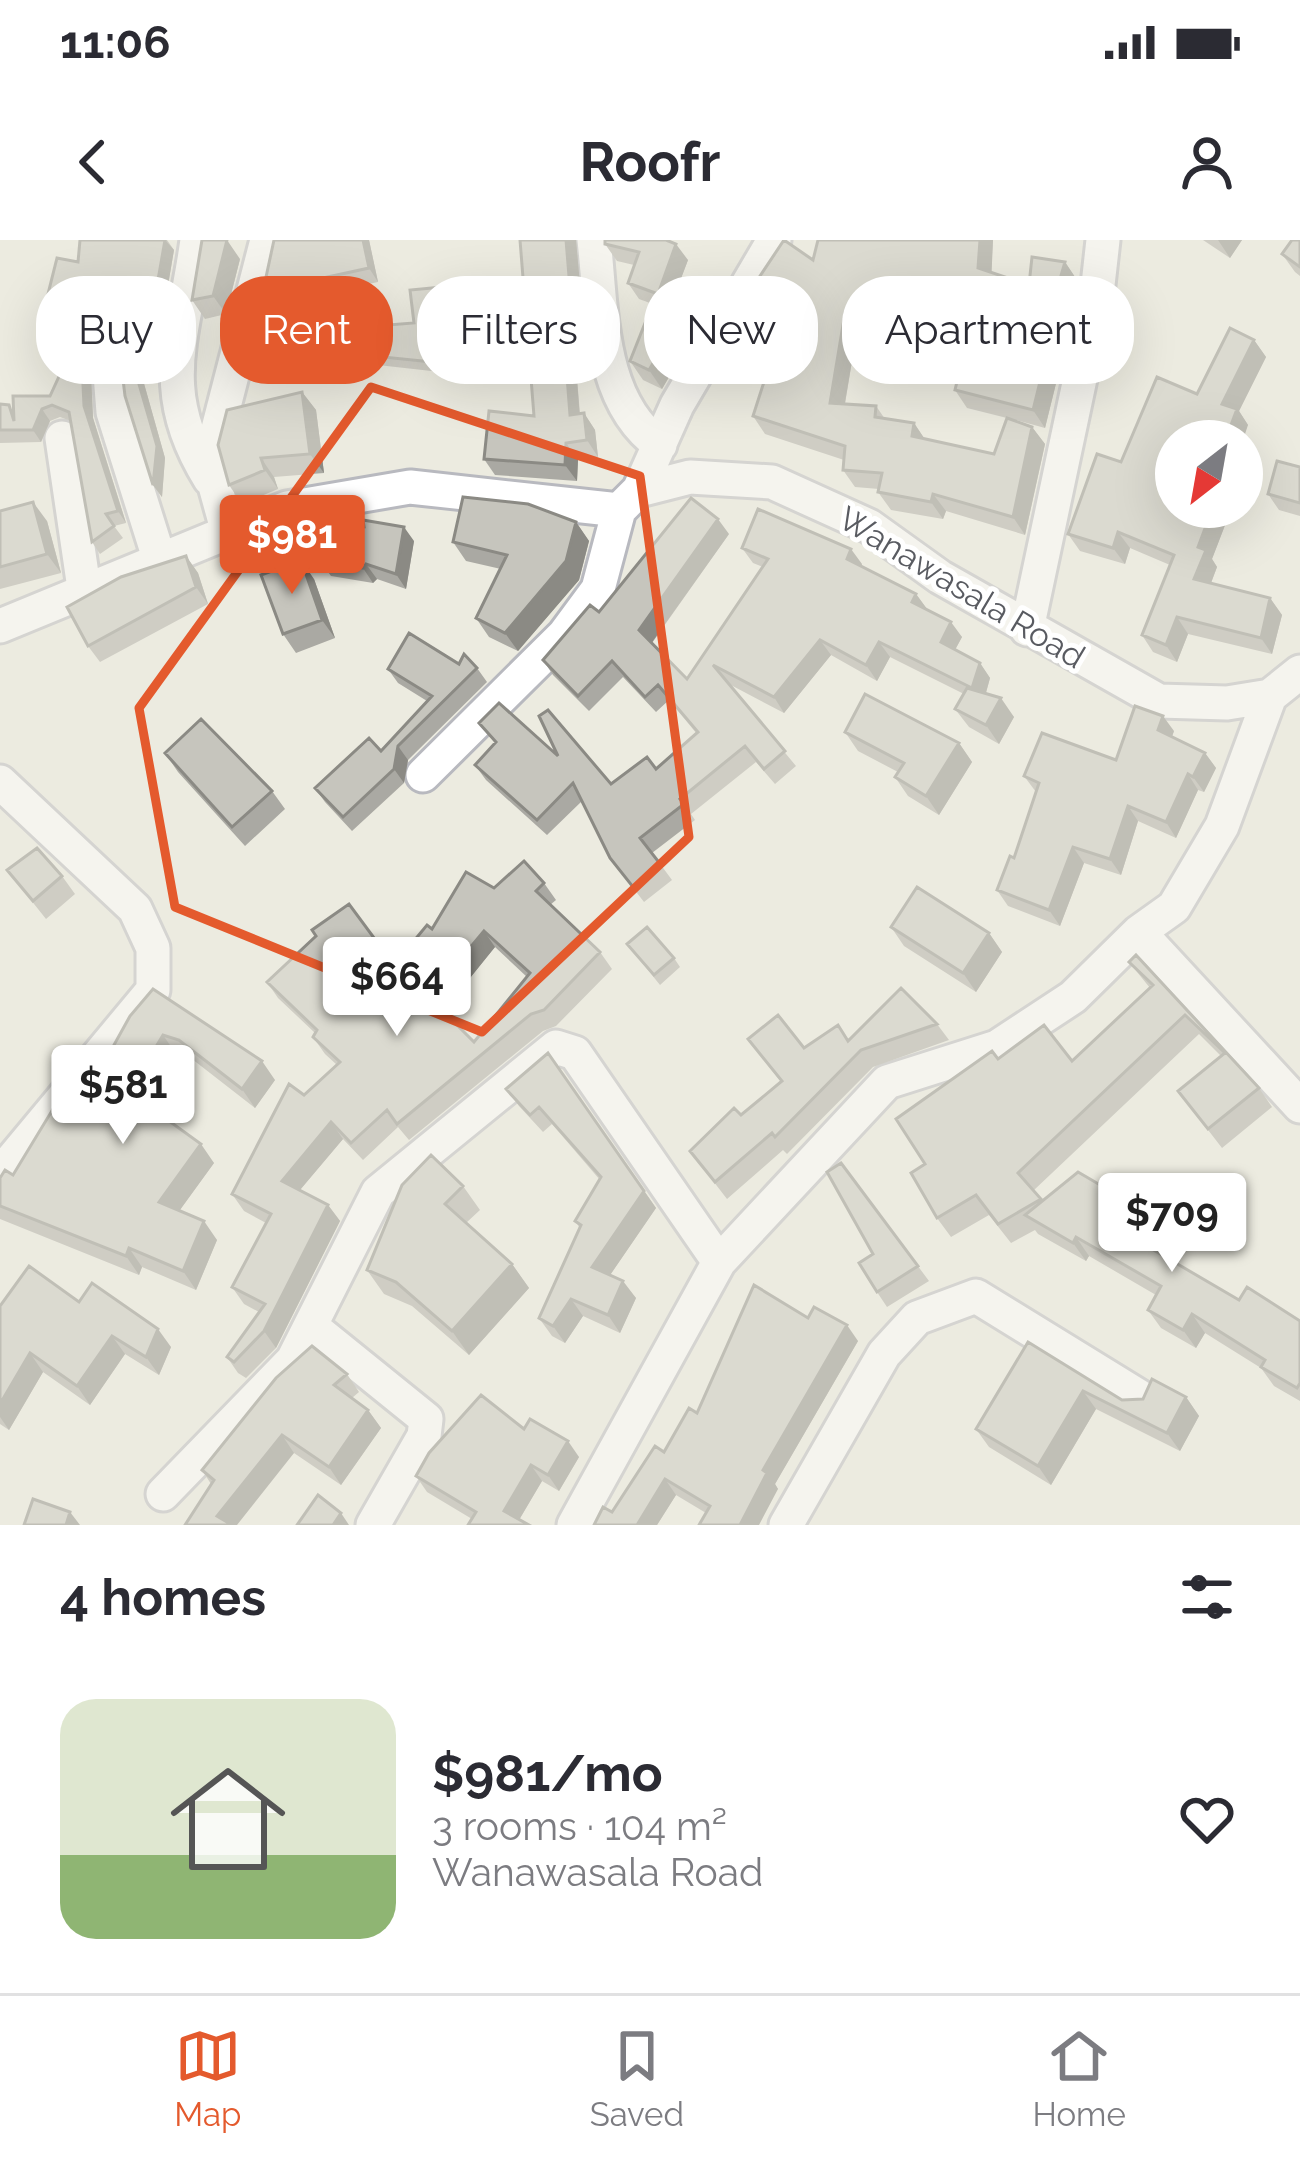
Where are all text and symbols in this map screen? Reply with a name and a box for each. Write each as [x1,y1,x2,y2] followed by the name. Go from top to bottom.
[60,16,171,69] text: 11:06
[60,129,126,195] icon: back
[1174,129,1240,195] icon: person
[579,130,721,194] text: Roofr
[36,276,196,384] chip: Buy
[220,276,393,384] chip: Rent
[417,276,620,384] chip: Filters
[644,276,818,384] chip: New
[842,276,1134,384] chip: Apartment
[1155,420,1263,528] north arrow
[1155,420,1263,528] map controls
[221,495,363,597] pin: $981
[832,499,1092,676] street label: Wanawasala Road
[247,511,337,557] text: $981
[326,937,468,1039] pin: $664
[350,953,444,999] text: $664
[52,1045,194,1147] pin: $581
[78,1061,168,1107] text: $581
[1101,1173,1243,1275] pin: $709
[1125,1189,1219,1235] text: $709
[1174,1564,1240,1630] icon: filters
[60,1567,266,1627] text: 4 homes
[432,1743,663,1803] text: $981/mo
[156,1747,300,1891] icon: home
[1174,1786,1240,1852] icon: heart
[432,1803,727,1849] text: 3 rooms · 104 m²
[432,1849,763,1895] text: Wanawasala Road
[174,2023,241,2134] tab: Map
[590,2023,684,2134] tab: Saved
[1032,2023,1126,2134] tab: Home

